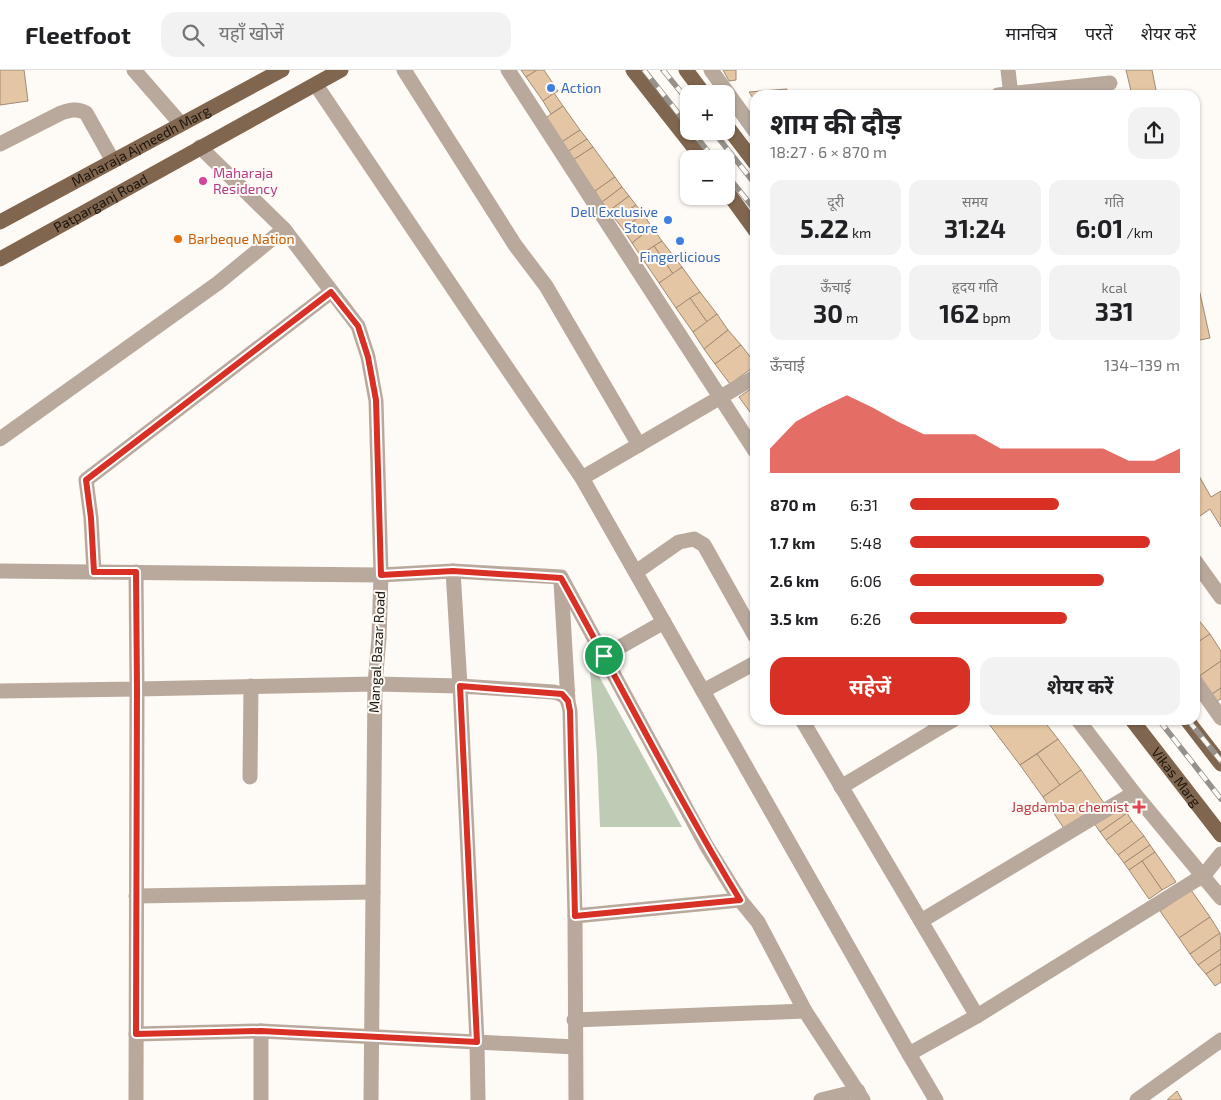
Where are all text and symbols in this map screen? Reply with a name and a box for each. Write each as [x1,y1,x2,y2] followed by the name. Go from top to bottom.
[161,12,511,57] search box
[25,20,131,49] text: Fleetfoot
[179,21,207,49] icon: search
[219,21,284,44] text: यहाँ खोजें
[1005,22,1057,44] text: मानचित्र
[1085,22,1113,44] text: परतें
[1141,22,1196,44] text: शेयर करें
[561,79,601,96] place label: Action
[545,82,557,94] marker: Action
[680,85,735,205] map controls
[680,85,735,140] button: +
[68,101,213,190] street label: Maharaja Ajmeedh Marg
[770,106,901,140] text: शाम की दौड़
[1128,107,1180,159] button: share
[770,142,887,161] text: 18:27 · 6 × 870 m
[680,150,735,205] button: −
[213,164,278,197] place label: Maharaja Residency
[50,170,150,236] street label: Patparganj Road
[197,175,209,187] marker: Maharaja Residency
[827,193,844,210] text: दूरी
[962,193,988,210] text: समय
[1105,193,1124,210] text: गति
[571,203,658,236] place label: Dell Exclusive Store
[800,213,849,243] text: 5.22
[944,213,1006,243] text: 31:24
[1076,213,1123,243] text: 6:01
[662,214,674,226] marker: Dell Exclusive Store
[849,224,871,241] text: km
[1123,224,1153,241] text: /km
[188,230,295,247] place label: Barbeque Nation
[172,233,184,245] marker: Barbeque Nation
[674,235,686,247] marker: Fingerlicious
[639,248,721,265] place label: Fingerlicious
[820,278,851,295] text: ऊँचाई
[952,278,998,295] text: हृदय गति
[1102,279,1127,296] text: kcal
[1095,296,1134,326] text: 331
[813,298,843,328] text: 30
[939,298,979,328] text: 162
[843,309,858,326] text: m
[979,309,1011,326] text: bpm
[770,355,805,374] text: ऊँचाई
[1104,355,1180,374] text: 134–139 m
[770,495,816,514] text: 870 m
[850,495,878,514] text: 6:31
[770,533,815,552] text: 1.7 km
[850,533,882,552] text: 5:48
[770,571,819,590] text: 2.6 km
[850,571,882,590] text: 6:06
[365,590,388,714] street label: Mangal Bazar Road
[770,609,818,628] text: 3.5 km
[850,609,881,628] text: 6:26
[583,635,625,677] pin
[590,642,618,670] icon: arrive
[770,657,970,715] button: सहेजें
[980,657,1180,715] button: शेयर करें
[1148,744,1205,810] street label: Vikas Marg
[1011,798,1129,815] place label: Jagdamba chemist
[1133,801,1145,813] marker: Jagdamba chemist

